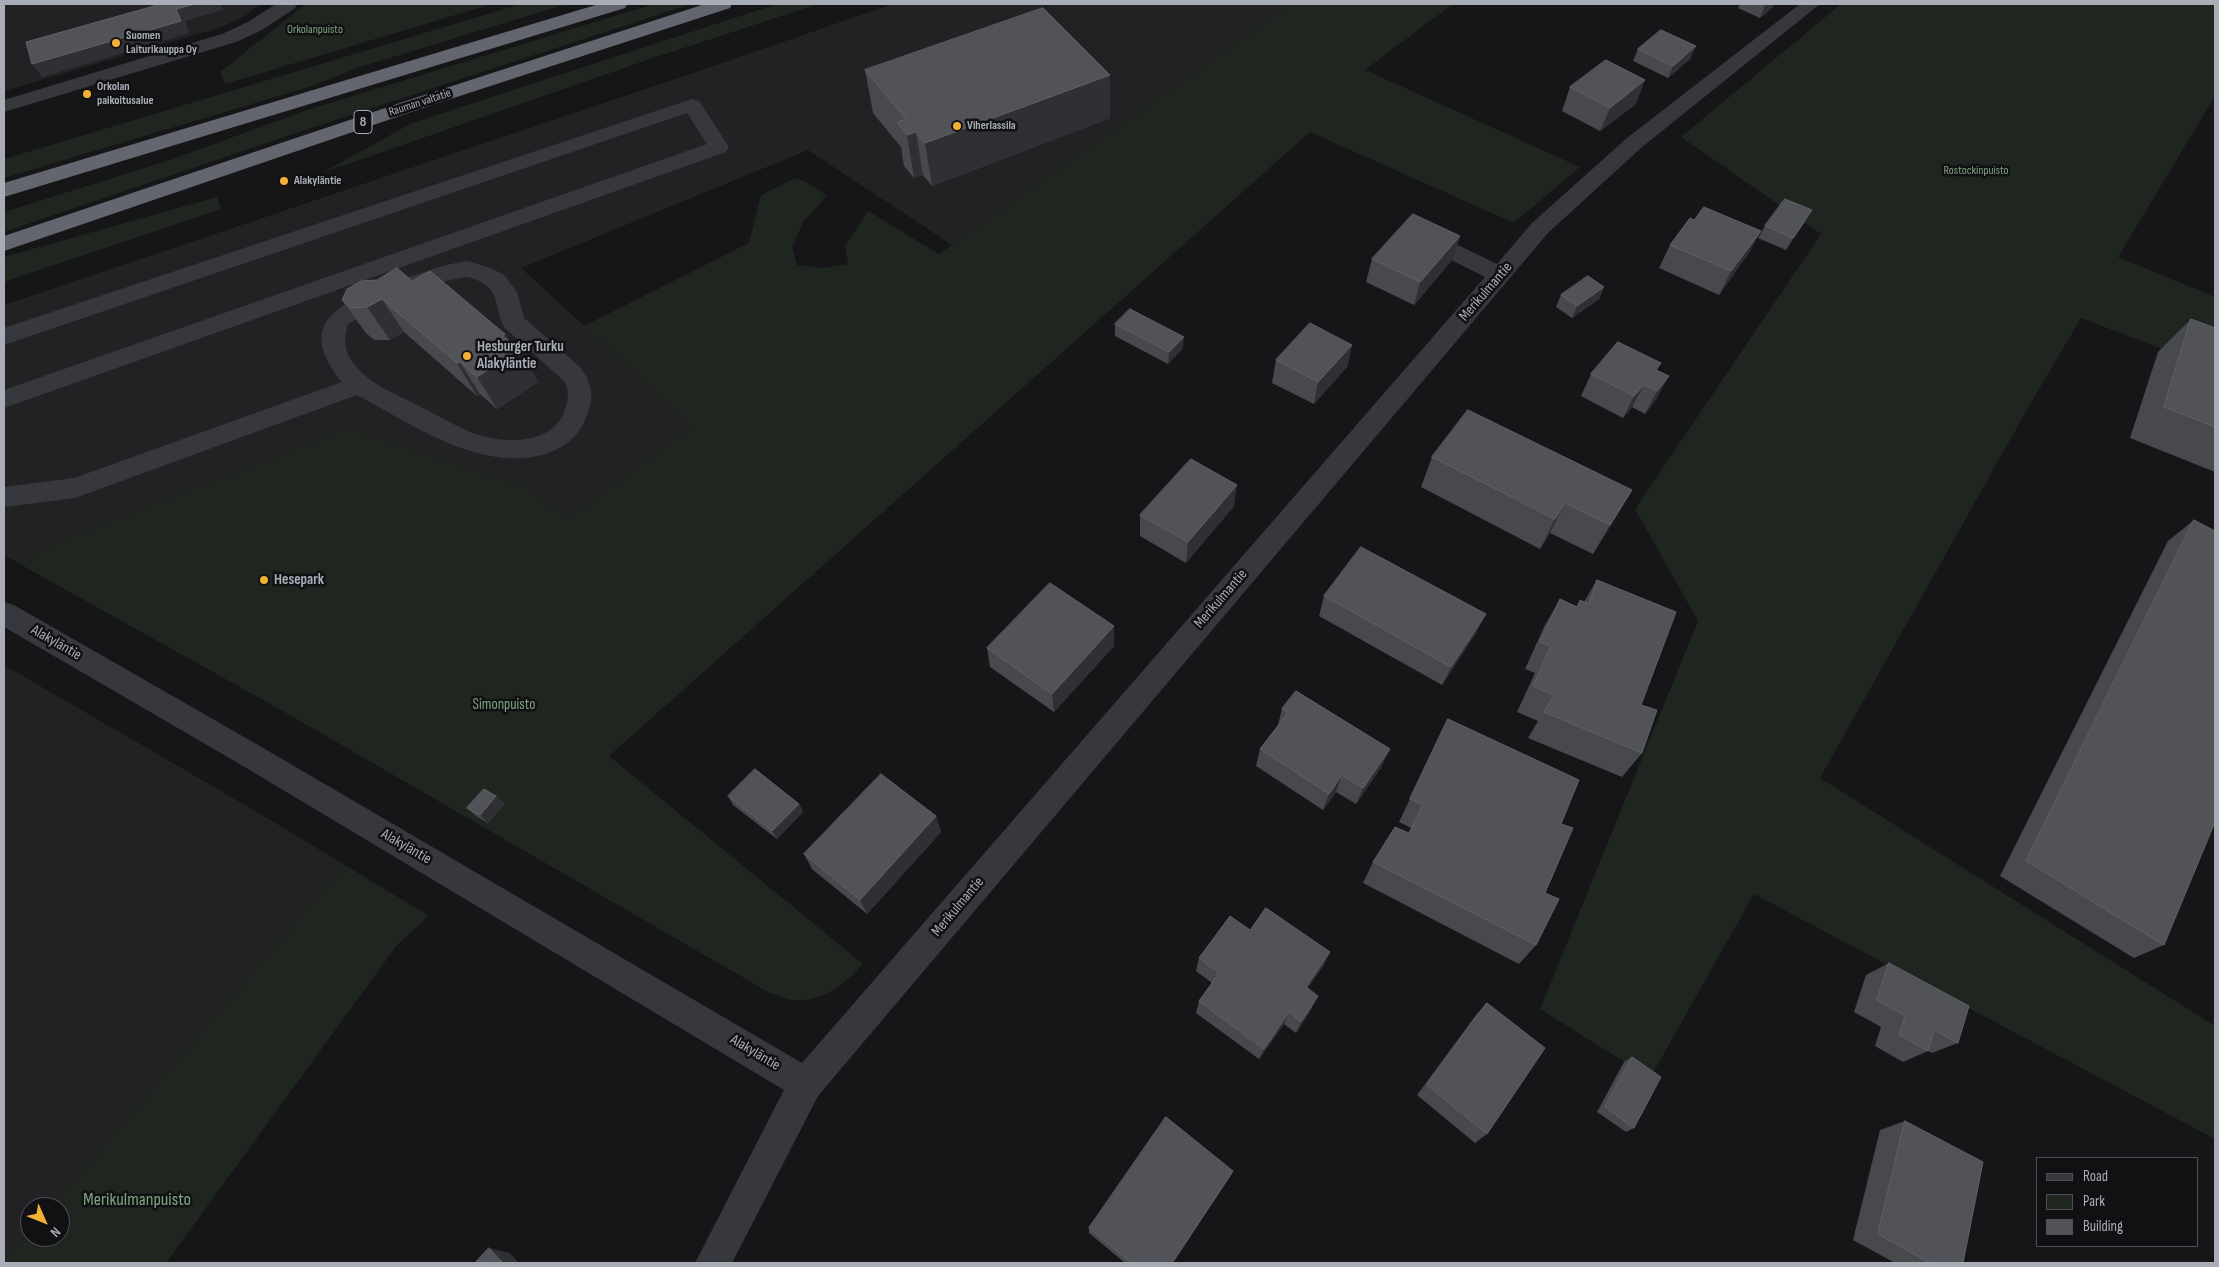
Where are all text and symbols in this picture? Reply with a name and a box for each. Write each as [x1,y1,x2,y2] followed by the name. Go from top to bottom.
[287,23,343,37] park label: Orkolanpuisto
[126,29,197,57] place label: Suomen Laiturikauppa Oy
[110,37,122,49] marker: Suomen Laiturikauppa Oy
[97,80,154,108] place label: Orkolan paikoitusalue
[387,86,453,120] street label: Rauman valtatie
[81,88,93,100] marker: Orkolan paikoitusalue
[354,110,372,134] road number: 8
[967,119,1016,133] place label: Viherlassila
[951,120,963,132] marker: Viherlassila
[1943,164,2009,178] park label: Rostockinpuisto
[294,174,341,188] place label: Alakyläntie
[278,175,290,187] marker: Alakyläntie
[1456,259,1516,325] street label: Merikulmantie
[477,338,564,373] place label: Hesburger Turku Alakyläntie
[461,350,473,362] marker: Hesburger Turku Alakyläntie
[1191,566,1251,632] street label: Merikulmantie
[274,571,324,589] place label: Hesepark
[258,574,270,586] marker: Hesepark
[28,621,84,665] street label: Alakyläntie
[473,696,535,714] park label: Simonpuisto
[378,825,434,869] street label: Alakyläntie
[928,874,988,940] street label: Merikulmantie
[727,1031,783,1075] street label: Alakyläntie
[2036,1157,2199,1247] legend
[2083,1167,2108,1186] text: Road
[83,1189,191,1211] park label: Merikulmanpuisto
[2083,1192,2105,1211] text: Park
[20,1197,70,1247] north arrow
[2083,1217,2123,1236] text: Building
[47,1223,64,1241] text: N

